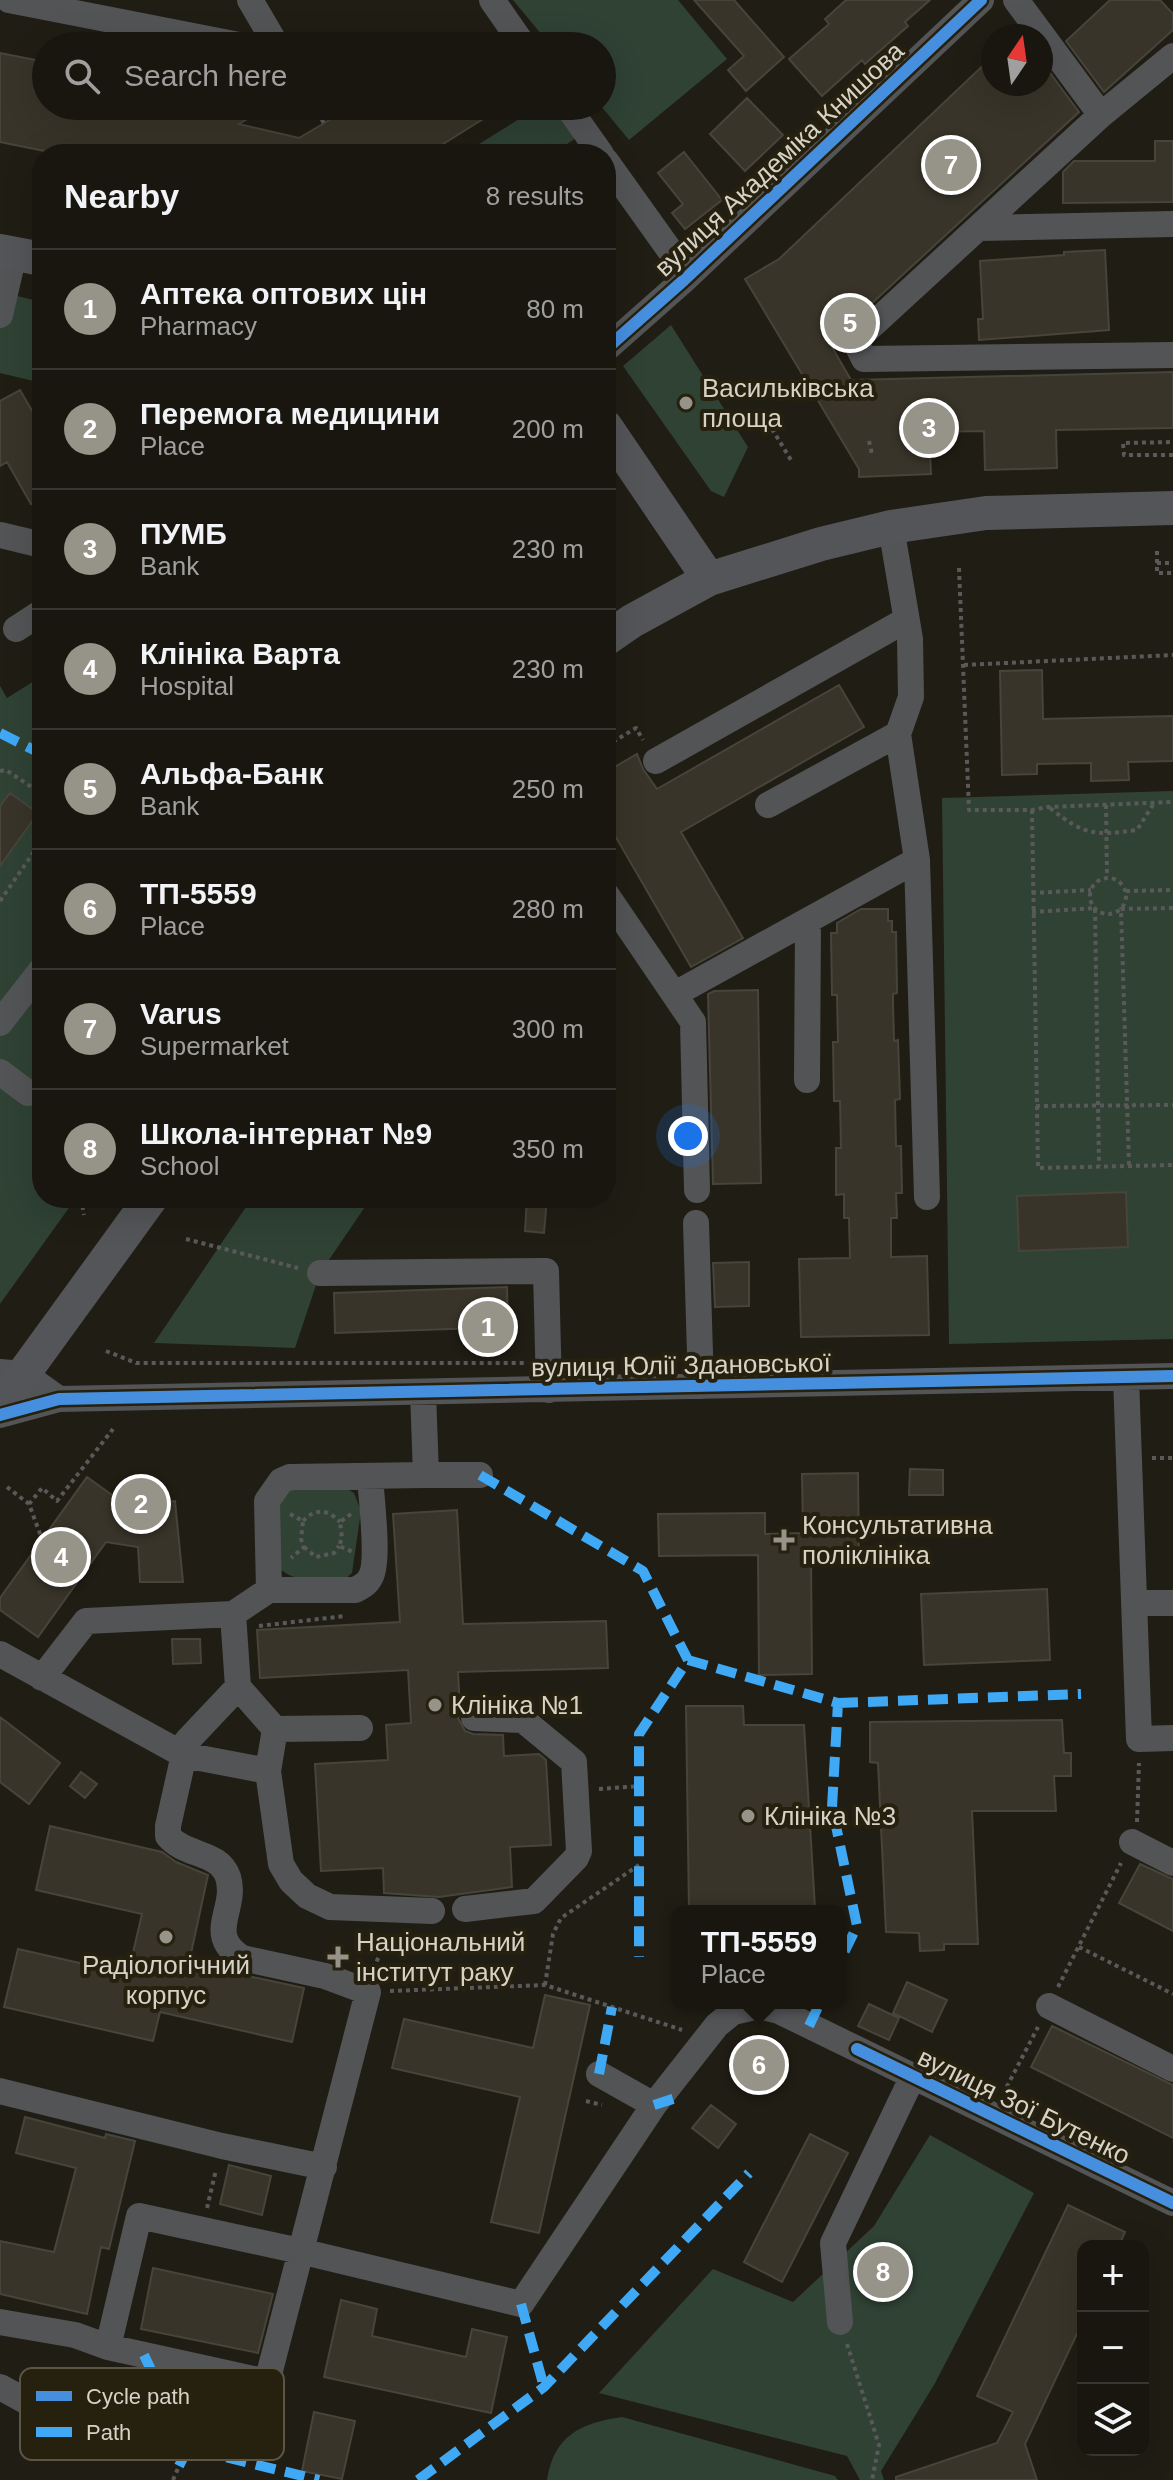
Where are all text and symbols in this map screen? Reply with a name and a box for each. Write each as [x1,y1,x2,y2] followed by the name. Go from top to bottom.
[981,24,1053,96] north arrow
[32,32,616,120] search box
[648,35,910,282] street label: вулиця Академіка Книшова
[60,54,104,98] icon: search
[124,59,287,92] text: Search here
[925,135,977,195] pin: 7
[64,177,179,215] text: Nearby
[486,181,584,211] text: 8 results
[140,277,427,310] text: Аптека оптових цін
[824,293,876,353] pin: 5
[83,294,97,324] text: 1
[526,294,584,324] text: 80 m
[140,311,257,341] text: Pharmacy
[702,373,874,433] place label: Васильківська площа
[677,394,695,412] marker: Васильківська площа
[140,397,440,430] text: Перемога медицини
[903,398,955,458] pin: 3
[83,414,97,444] text: 2
[512,414,584,444] text: 200 m
[140,431,205,461] text: Place
[140,517,227,550] text: ПУМБ
[83,534,97,564] text: 3
[512,534,584,564] text: 230 m
[140,551,199,581] text: Bank
[140,637,340,670] text: Клініка Варта
[83,654,97,684] text: 4
[512,654,584,684] text: 230 m
[140,671,234,701] text: Hospital
[140,757,323,790] text: Альфа-Банк
[83,774,97,804] text: 5
[512,774,584,804] text: 250 m
[140,791,199,821] text: Bank
[140,877,257,910] text: ТП-5559
[83,894,97,924] text: 6
[512,894,584,924] text: 280 m
[140,911,205,941] text: Place
[140,997,222,1030] text: Varus
[83,1014,97,1044] text: 7
[512,1014,584,1044] text: 300 m
[140,1031,289,1061] text: Supermarket
[668,1116,708,1156] your location
[140,1117,432,1150] text: Школа-інтернат №9
[83,1134,97,1164] text: 8
[512,1134,584,1164] text: 350 m
[140,1151,220,1181] text: School
[462,1297,514,1357] pin: 1
[531,1347,831,1383] street label: вулиця Юлії Здановської
[115,1474,167,1534] pin: 2
[802,1510,993,1570] place label: Консультативна поліклініка
[35,1527,87,1587] pin: 4
[773,1529,795,1551] marker: Консультативна поліклініка
[451,1690,583,1720] place label: Клініка №1
[426,1696,444,1714] marker: Клініка №1
[764,1801,896,1831] place label: Клініка №3
[739,1807,757,1825] marker: Клініка №3
[671,1905,847,2009] popup
[701,1925,817,1958] text: ТП-5559
[356,1927,525,1987] place label: Національний інститут раку
[157,1928,175,1946] marker: Радіологічний корпус
[327,1946,349,1968] marker: Національний інститут раку
[82,1950,250,2010] place label: Радіологічний корпус
[701,1959,766,1989] text: Place
[733,2035,785,2095] pin: 6
[913,2042,1135,2170] street label: вулиця Зої Бутенко
[1077,2240,1149,2456] map controls
[1077,2240,1149,2312] button: +
[857,2242,909,2302] pin: 8
[1077,2312,1149,2384] button: −
[20,2368,284,2460] legend
[86,2384,190,2409] text: Cycle path
[1077,2384,1149,2456] button: layers
[86,2420,131,2445] text: Path

